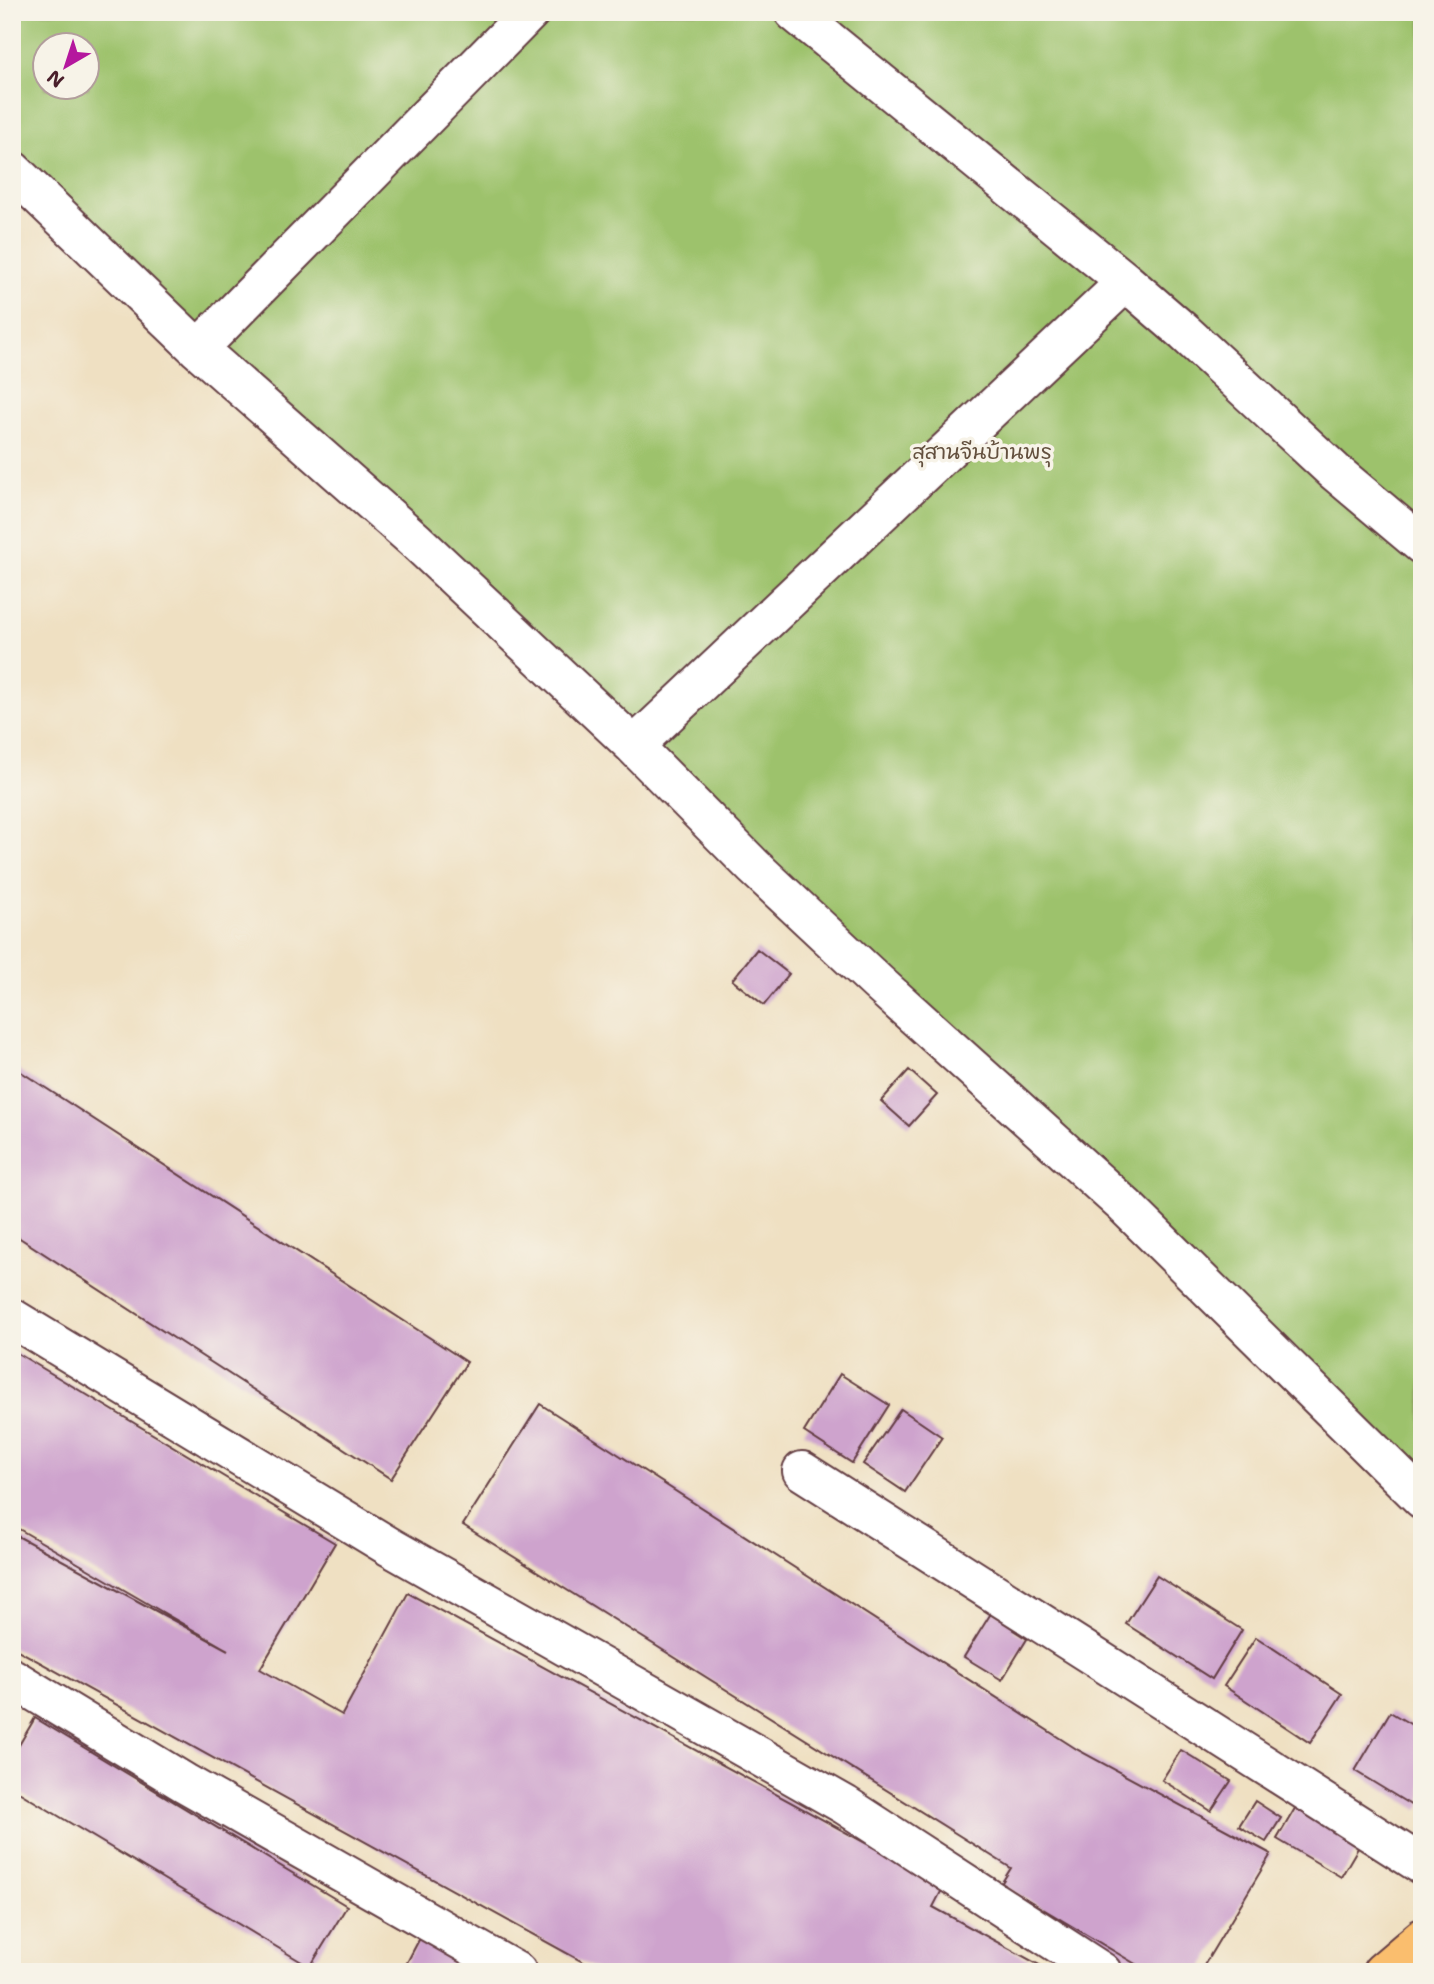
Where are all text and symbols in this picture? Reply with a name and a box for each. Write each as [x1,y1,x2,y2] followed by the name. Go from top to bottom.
[32,32,102,102] north arrow
[42,64,69,93] text: N
[912,438,1052,468] park label: สุสานจีนบ้านพรุ

